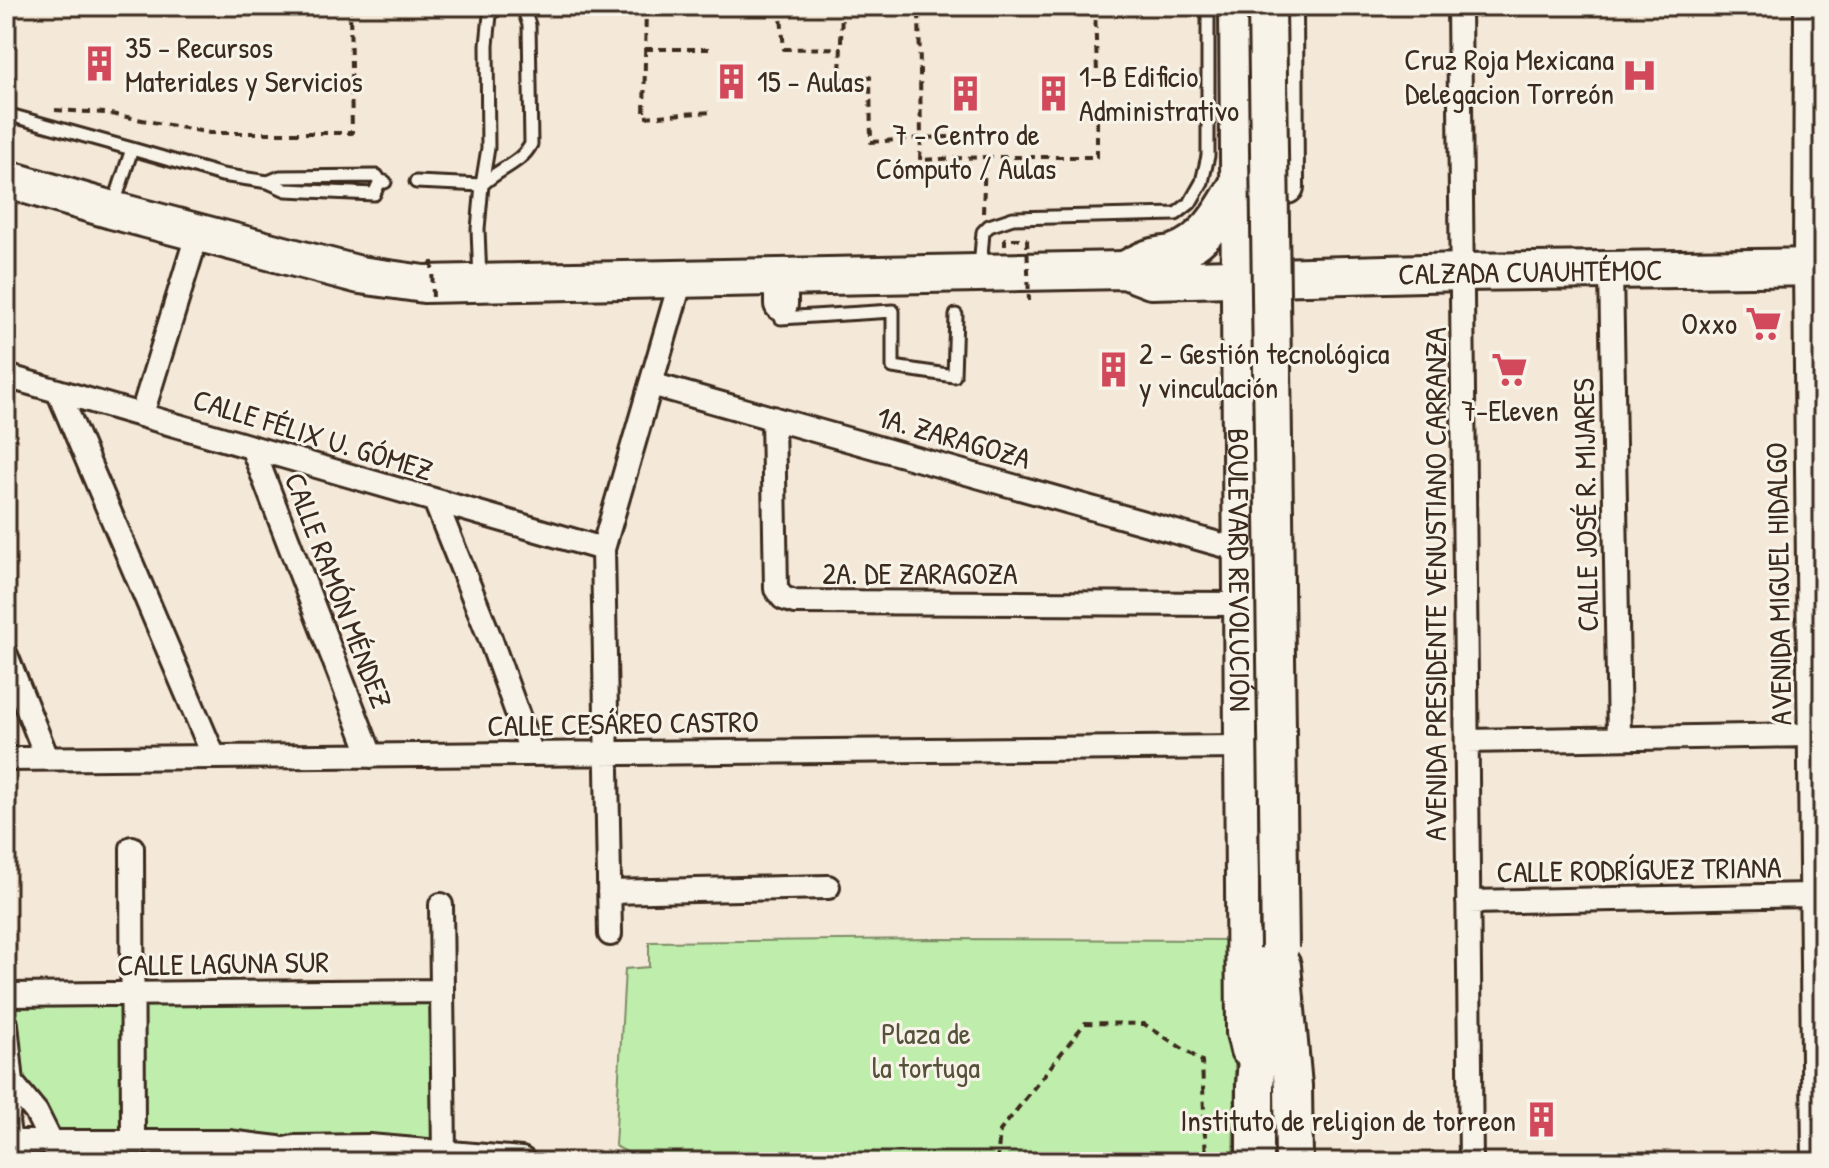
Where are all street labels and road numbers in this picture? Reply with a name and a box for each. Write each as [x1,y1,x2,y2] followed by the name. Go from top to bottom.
[1398,249,1663,294] street label: CALZADA CUAUHTÉMOC
[1415,327,1455,841] street label: AVENIDA PRESIDENTE VENUSTIANO CARRANZA
[1563,378,1607,632] street label: CALLE JOSÉ R. MIJARES
[188,379,438,489] street label: CALLE FÉLIX U. GÓMEZ
[873,396,1036,478] street label: 1A. ZARAGOZA
[1219,428,1261,712] street label: BOULEVARD REVOLUCIÓN
[1756,442,1800,726] street label: AVENIDA MIGUEL HIDALGO
[276,467,402,713] street label: CALLE RAMÓN MÉNDEZ
[822,553,1018,593] street label: 2A. DE ZARAGOZA
[487,701,759,745] street label: CALLE CESÁREO CASTRO
[1496,847,1782,891] street label: CALLE RODRÍGUEZ TRIANA
[117,941,329,985] street label: CALLE LAGUNA SUR

